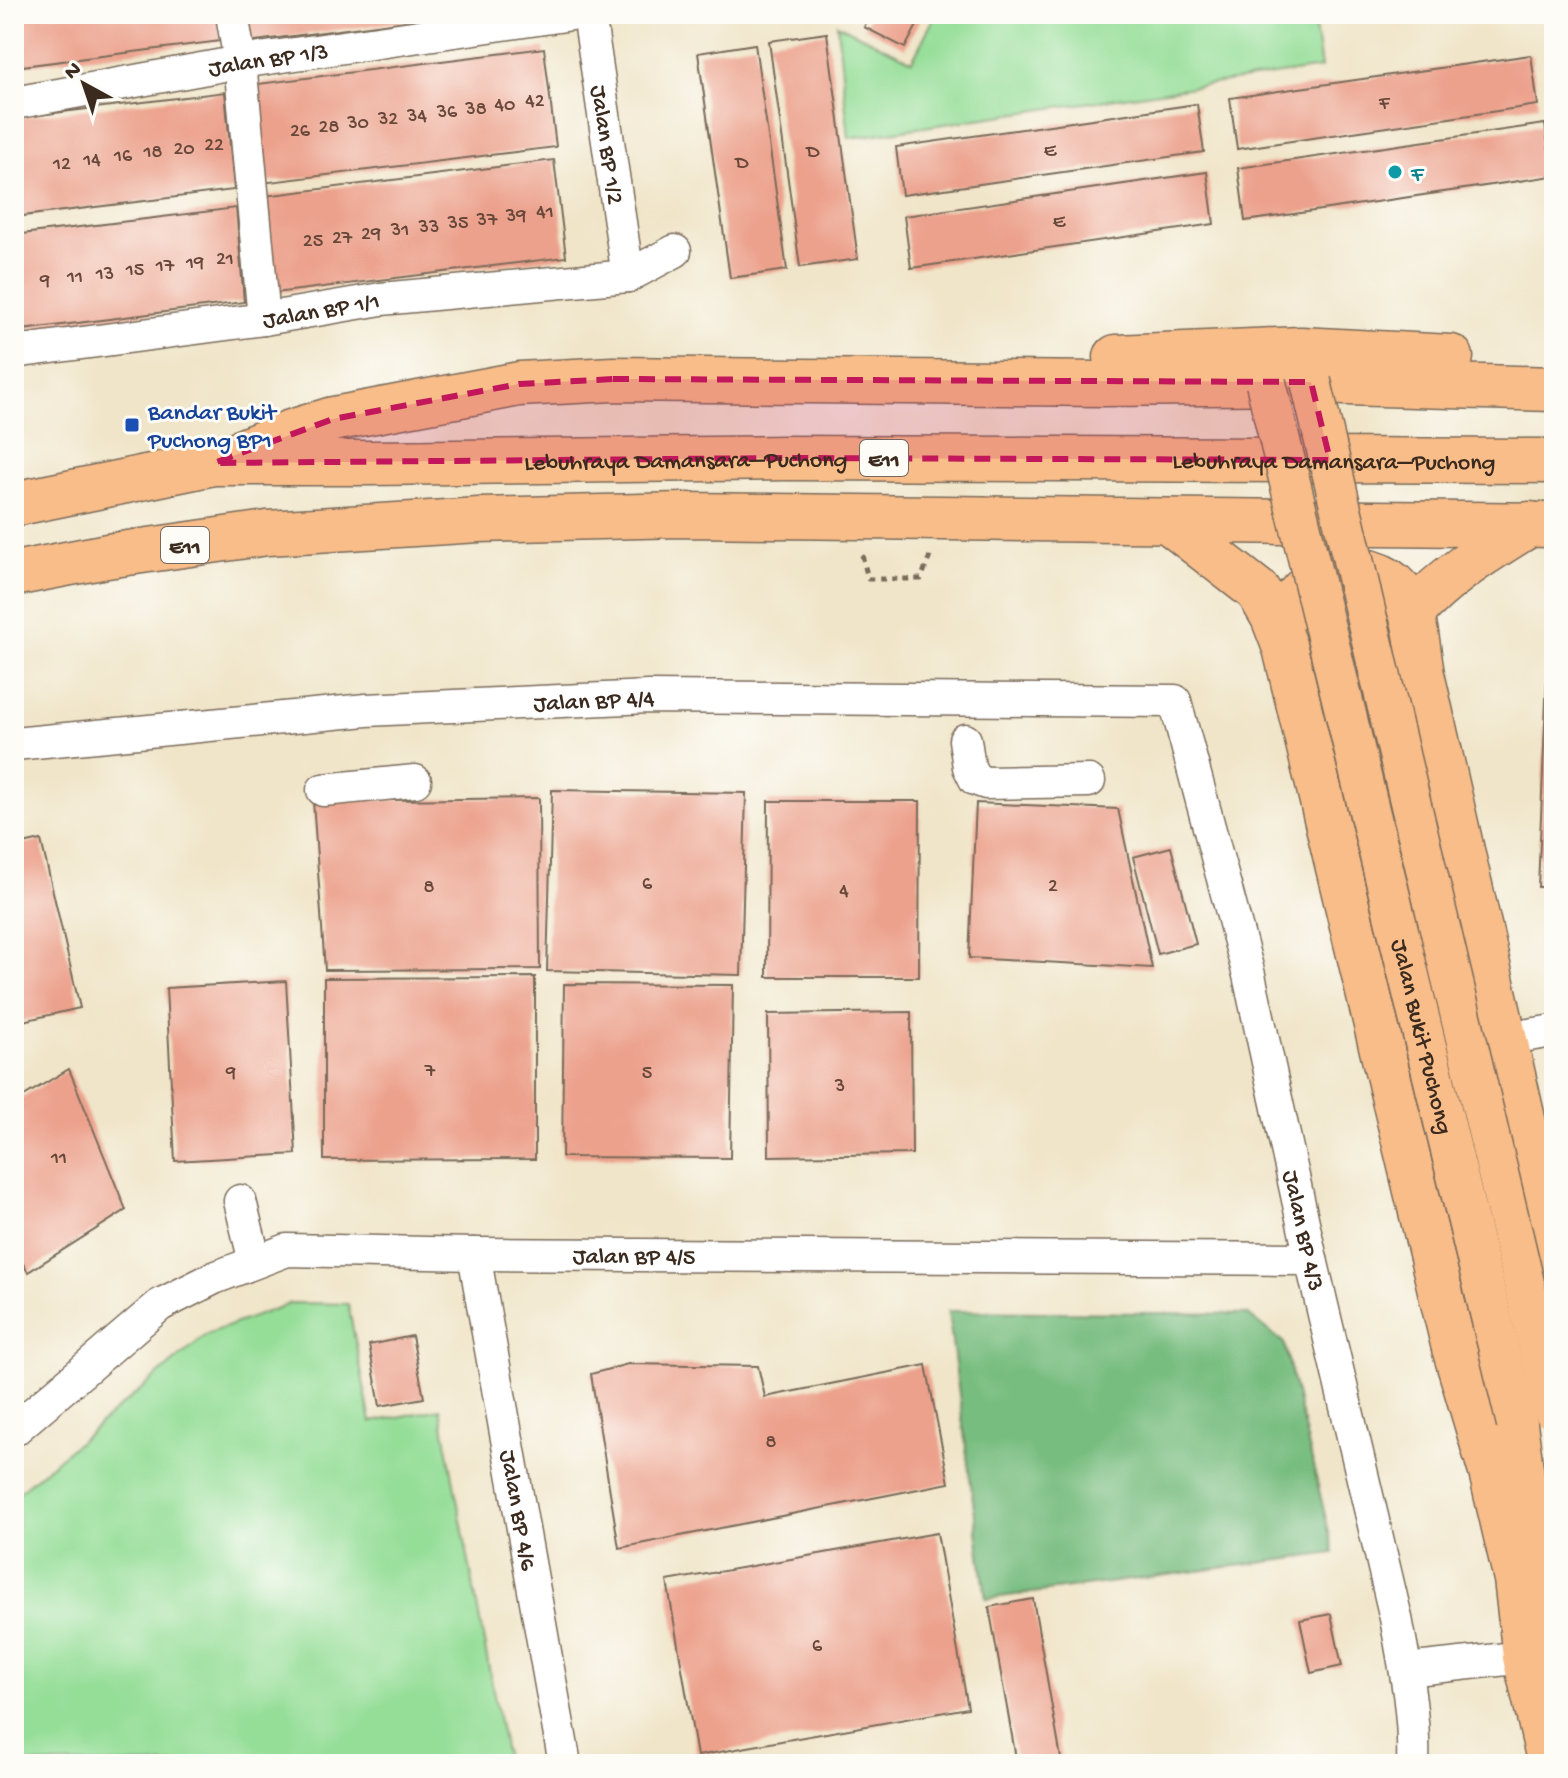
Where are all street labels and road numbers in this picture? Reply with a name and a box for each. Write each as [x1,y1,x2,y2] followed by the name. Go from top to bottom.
[206,38,330,85] street label: Jalan BP 1/3
[582,83,628,207] street label: Jalan BP 1/2
[261,288,382,337] street label: Jalan BP 1/1
[860,440,908,476] road number: E11
[524,447,847,479] street label: Lebuhraya Damansara–Puchong
[1172,449,1495,479] street label: Lebuhraya Damansara–Puchong
[161,527,209,563] road number: E11
[533,686,656,720] street label: Jalan BP 4/4
[1383,937,1458,1138] street label: Jalan Bukit Puchong
[1274,1168,1329,1294] street label: Jalan BP 4/3
[573,1244,696,1273] street label: Jalan BP 4/5
[491,1448,541,1574] street label: Jalan BP 4/6

